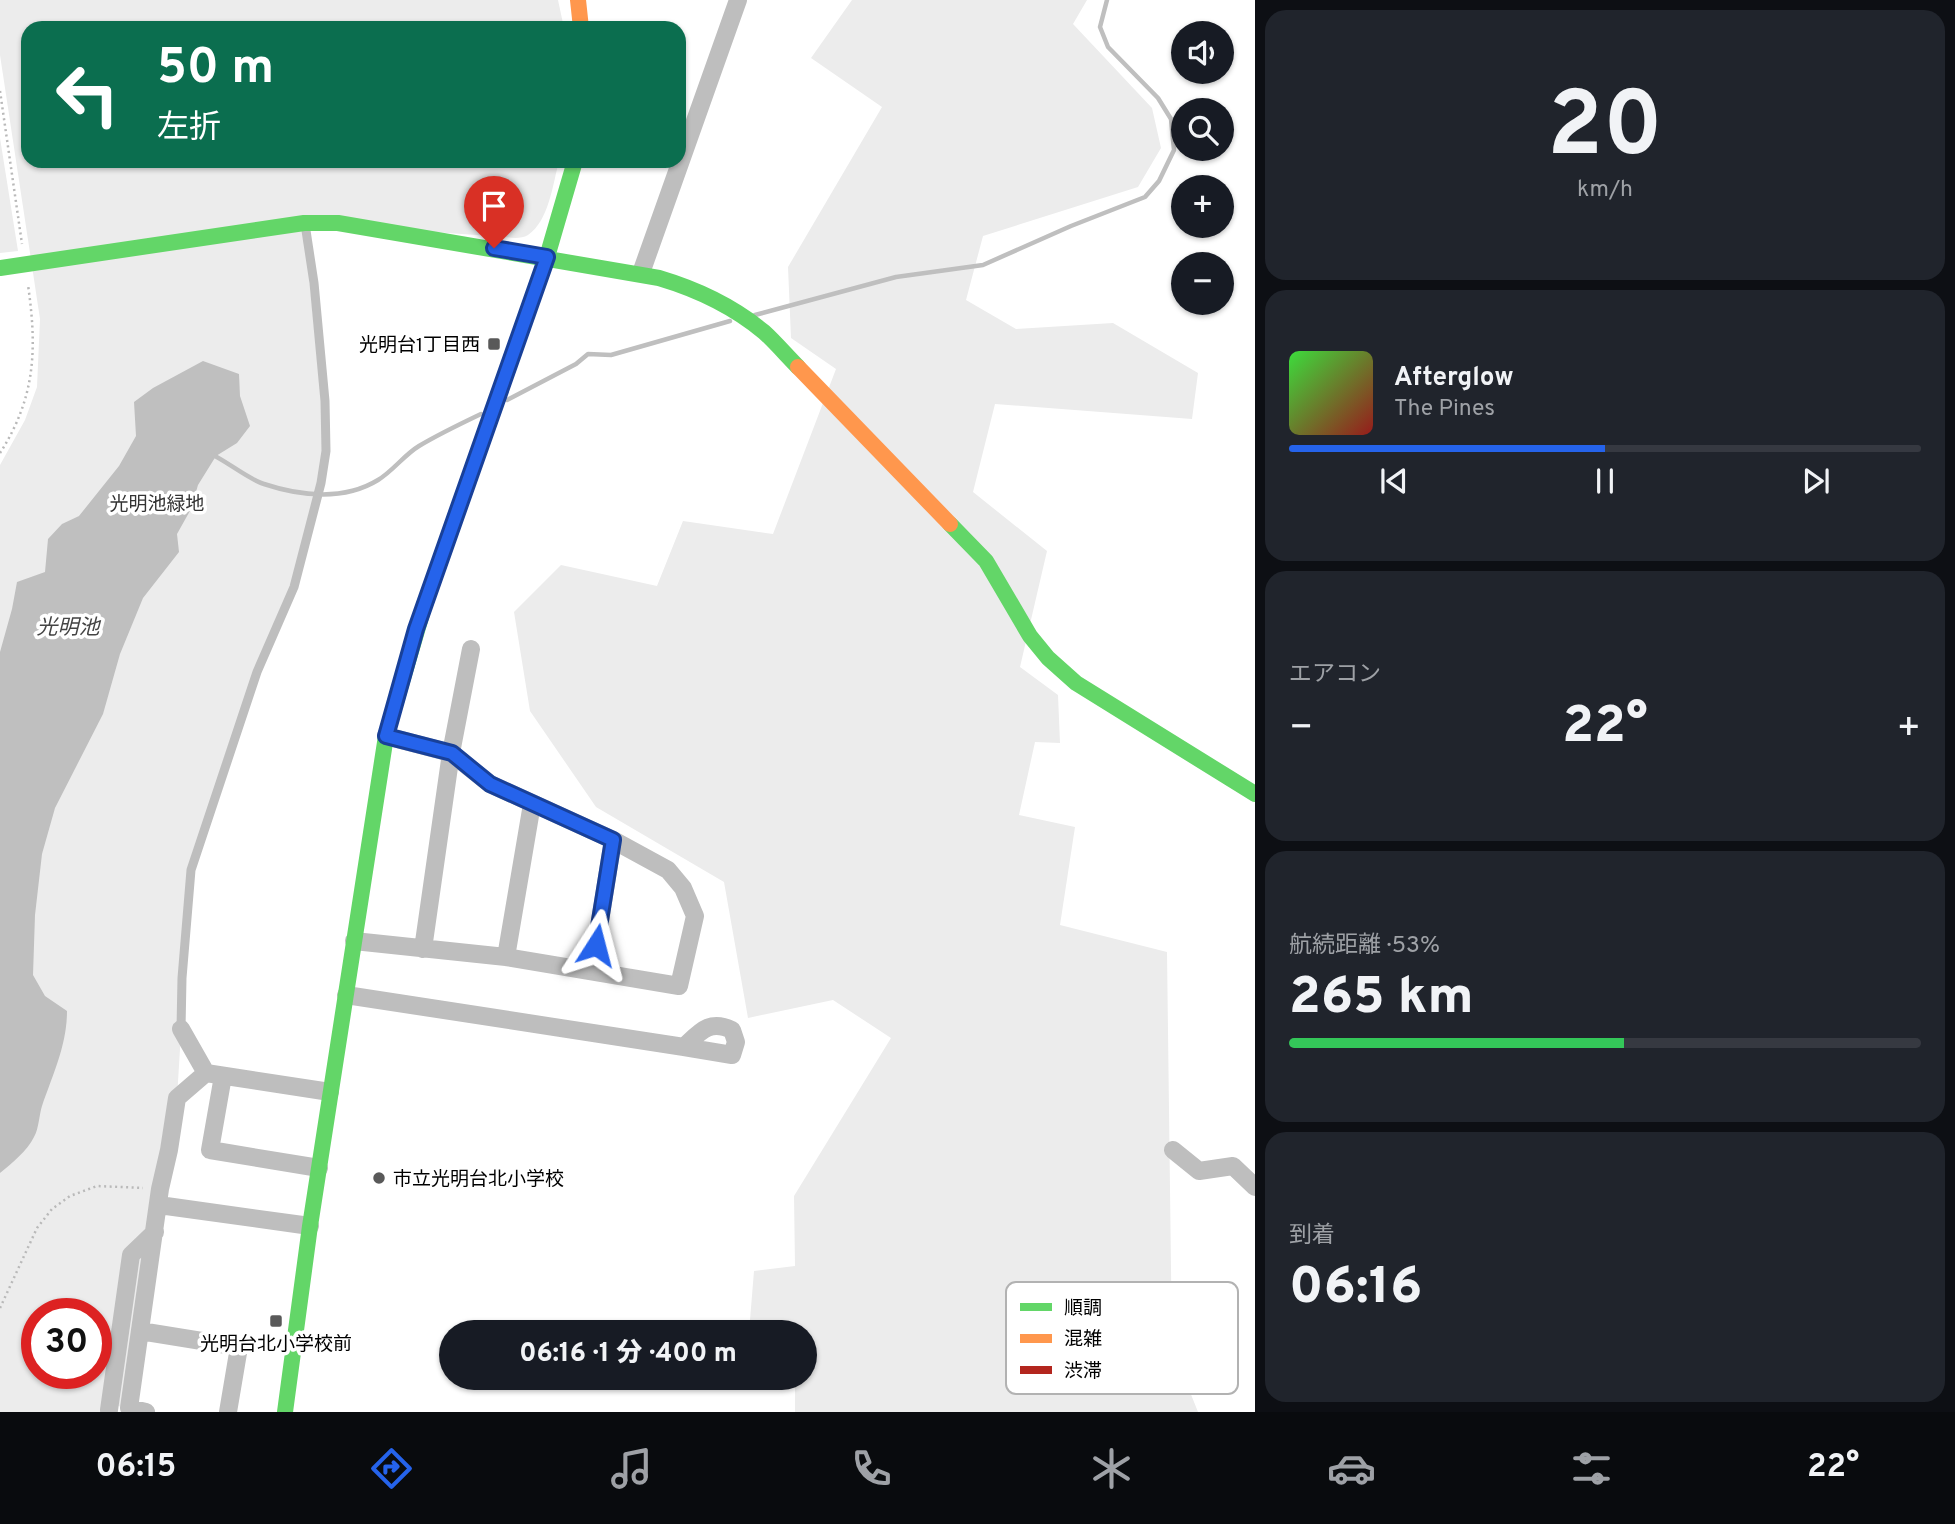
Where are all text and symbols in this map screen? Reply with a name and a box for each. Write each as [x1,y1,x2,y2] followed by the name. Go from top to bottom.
[1171,21,1234,315] map controls
[1171,21,1234,84] button: sound
[157,39,274,101] text: 50 m
[42,49,133,140] icon: left
[1547,73,1663,188] text: 20
[1171,98,1234,161] button: search
[157,109,221,149] text: 左折
[1171,175,1234,238] button: +
[464,176,524,248] pin
[1577,176,1633,205] text: km/h
[475,187,513,225] icon: arrive
[1171,252,1234,315] button: −
[359,334,480,358] place label: 光明台1丁目西
[486,336,502,352] marker: 光明台1丁目西
[1394,362,1514,395] text: Afterglow
[1394,395,1495,424] text: The Pines
[1375,462,1413,500] icon: previous
[1586,462,1624,500] icon: pause
[1797,462,1835,500] icon: next
[109,493,205,517] park label: 光明池緑地
[37,615,101,642] water label: 光明池
[1289,661,1381,690] text: エアコン
[1562,695,1648,761] text: 22°
[1289,705,1314,754] text: −
[1896,705,1921,754] text: +
[559,908,633,982] position arrow
[1289,932,1440,961] text: 航続距離 · 53%
[1289,966,1473,1032] text: 265 km
[393,1168,564,1192] place label: 市立光明台北小学校
[371,1170,387,1186] marker: 市立光明台北小学校
[1289,1222,1335,1251] text: 到着
[1289,1256,1422,1322] text: 06:16
[1006,1282,1238,1394] legend
[1064,1297,1102,1321] text: 順調
[21,1298,112,1389] speed limit sign: 30
[268,1313,284,1329] marker: 光明台北小学校前
[1064,1328,1102,1352] text: 混雑
[200,1333,352,1357] place label: 光明台北小学校前
[519,1338,737,1371] text: 06:16 · 1 分 · 400 m
[1064,1360,1102,1384] text: 渋滞
[367,1444,416,1493] icon: directions
[607,1444,656,1493] icon: music
[847,1444,896,1493] icon: phone
[1087,1444,1136,1493] icon: climate
[1327,1444,1376,1493] icon: car
[1567,1444,1616,1493] icon: filters
[95,1448,176,1488] text: 06:15
[1807,1448,1859,1488] text: 22°

